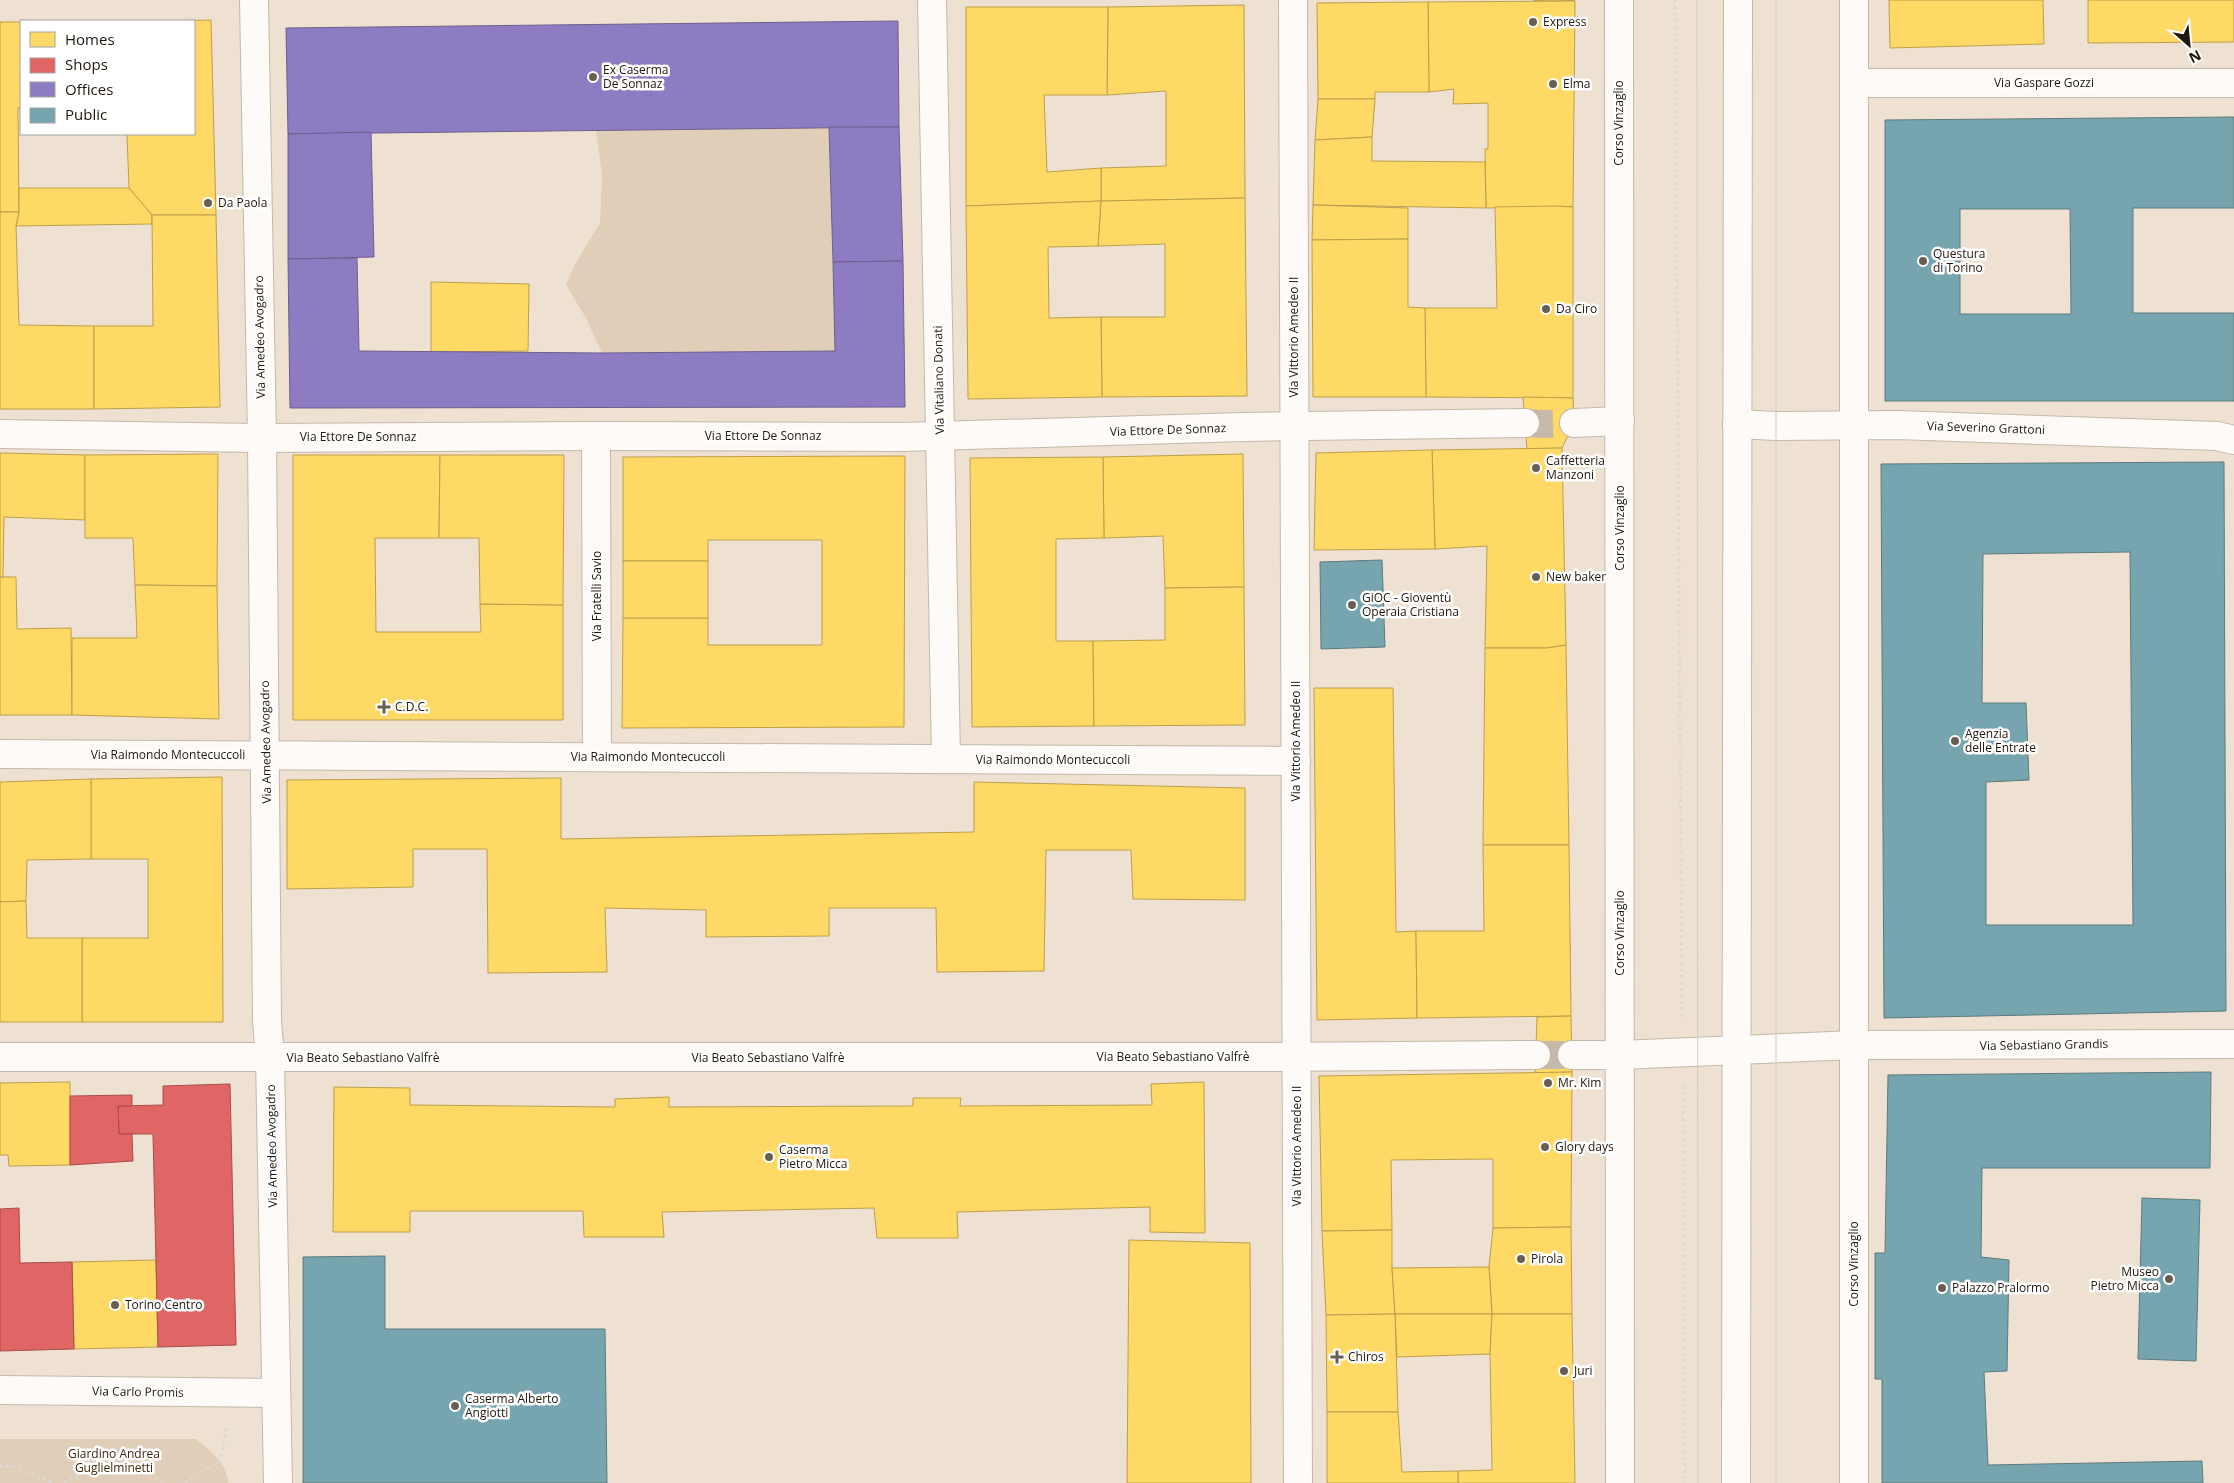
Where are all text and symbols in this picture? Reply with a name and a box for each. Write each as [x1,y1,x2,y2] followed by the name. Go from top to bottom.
[1543,13,1587,30] place label: Express
[1527,16,1539,28] marker: Express
[20,20,195,135] legend
[2164,20,2214,70] north arrow
[65,29,115,49] text: Homes
[2186,46,2205,68] text: N
[65,54,108,74] text: Shops
[603,61,668,92] place label: Ex Caserma De Sonnaz
[587,71,599,83] marker: Ex Caserma De Sonnaz
[1994,74,2094,91] street label: Via Gaspare Gozzi
[1563,75,1590,92] place label: Elma
[1547,78,1559,90] marker: Elma
[65,79,113,99] text: Offices
[1610,80,1627,166] street label: Corso Vinzaglio
[65,104,107,124] text: Public
[218,194,267,211] place label: Da Paola
[202,197,214,209] marker: Da Paola
[1933,245,1985,276] place label: Questura di Torino
[1917,255,1929,267] marker: Questura di Torino
[250,275,269,399] street label: Via Amedeo Avogadro
[1285,277,1302,397] street label: Via Vittorio Amedeo II
[1556,300,1597,317] place label: Da Ciro
[1540,303,1552,315] marker: Da Ciro
[929,325,948,435] street label: Via Vitaliano Donati
[1927,417,2045,438] street label: Via Severino Grattoni
[1109,419,1227,440] street label: Via Ettore De Sonnaz
[705,427,822,444] street label: Via Ettore De Sonnaz
[300,428,417,445] street label: Via Ettore De Sonnaz
[1546,452,1605,483] place label: Caffetteria Manzoni
[1530,462,1542,474] marker: Caffetteria Manzoni
[1611,485,1628,571] street label: Corso Vinzaglio
[588,551,605,641] street label: Via Fratelli Savio
[1546,568,1606,585] place label: New baker
[1530,571,1542,583] marker: New baker
[1362,589,1459,620] place label: GiOC - Gioventù Operaia Cristiana
[1346,599,1358,611] marker: GiOC - Gioventù Operaia Cristiana
[256,680,275,804] street label: Via Amedeo Avogadro
[1287,681,1304,801] street label: Via Vittorio Amedeo II
[395,698,428,715] place label: C.D.C.
[377,700,391,714] marker: C.D.C.
[1965,725,2036,756] place label: Agenzia delle Entrate
[1949,735,1961,747] marker: Agenzia delle Entrate
[91,746,245,763] street label: Via Raimondo Montecuccoli
[571,748,725,765] street label: Via Raimondo Montecuccoli
[976,751,1130,768] street label: Via Raimondo Montecuccoli
[1611,890,1628,976] street label: Corso Vinzaglio
[1980,1035,2109,1054] street label: Via Sebastiano Grandis
[1097,1048,1250,1065] street label: Via Beato Sebastiano Valfrè
[287,1049,440,1066] street label: Via Beato Sebastiano Valfrè
[692,1049,845,1066] street label: Via Beato Sebastiano Valfrè
[1558,1074,1601,1091] place label: Mr. Kim
[1542,1077,1554,1089] marker: Mr. Kim
[262,1084,281,1208] street label: Via Amedeo Avogadro
[1288,1086,1305,1206] street label: Via Vittorio Amedeo II
[1555,1138,1614,1155] place label: Glory days
[779,1141,848,1172] place label: Caserma Pietro Micca
[1539,1141,1551,1153] marker: Glory days
[763,1151,775,1163] marker: Caserma Pietro Micca
[1845,1221,1862,1307] street label: Corso Vinzaglio
[1531,1250,1563,1267] place label: Pirola
[1515,1253,1527,1265] marker: Pirola
[2091,1263,2159,1294] place label: Museo Pietro Micca
[2163,1273,2175,1285] marker: Museo Pietro Micca
[1952,1279,2049,1296] place label: Palazzo Pralormo
[1936,1282,1948,1294] marker: Palazzo Pralormo
[125,1296,203,1313] place label: Torino Centro
[109,1299,121,1311] marker: Torino Centro
[1348,1348,1384,1365] place label: Chiros
[1330,1350,1344,1364] marker: Chiros
[1573,1362,1593,1379] place label: Juri
[1558,1365,1570,1377] marker: Juri
[92,1382,184,1401] street label: Via Carlo Promis
[465,1390,559,1421] place label: Caserma Alberto Angiotti
[449,1400,461,1412] marker: Caserma Alberto Angiotti
[68,1445,160,1476] park label: Giardino Andrea Guglielminetti

